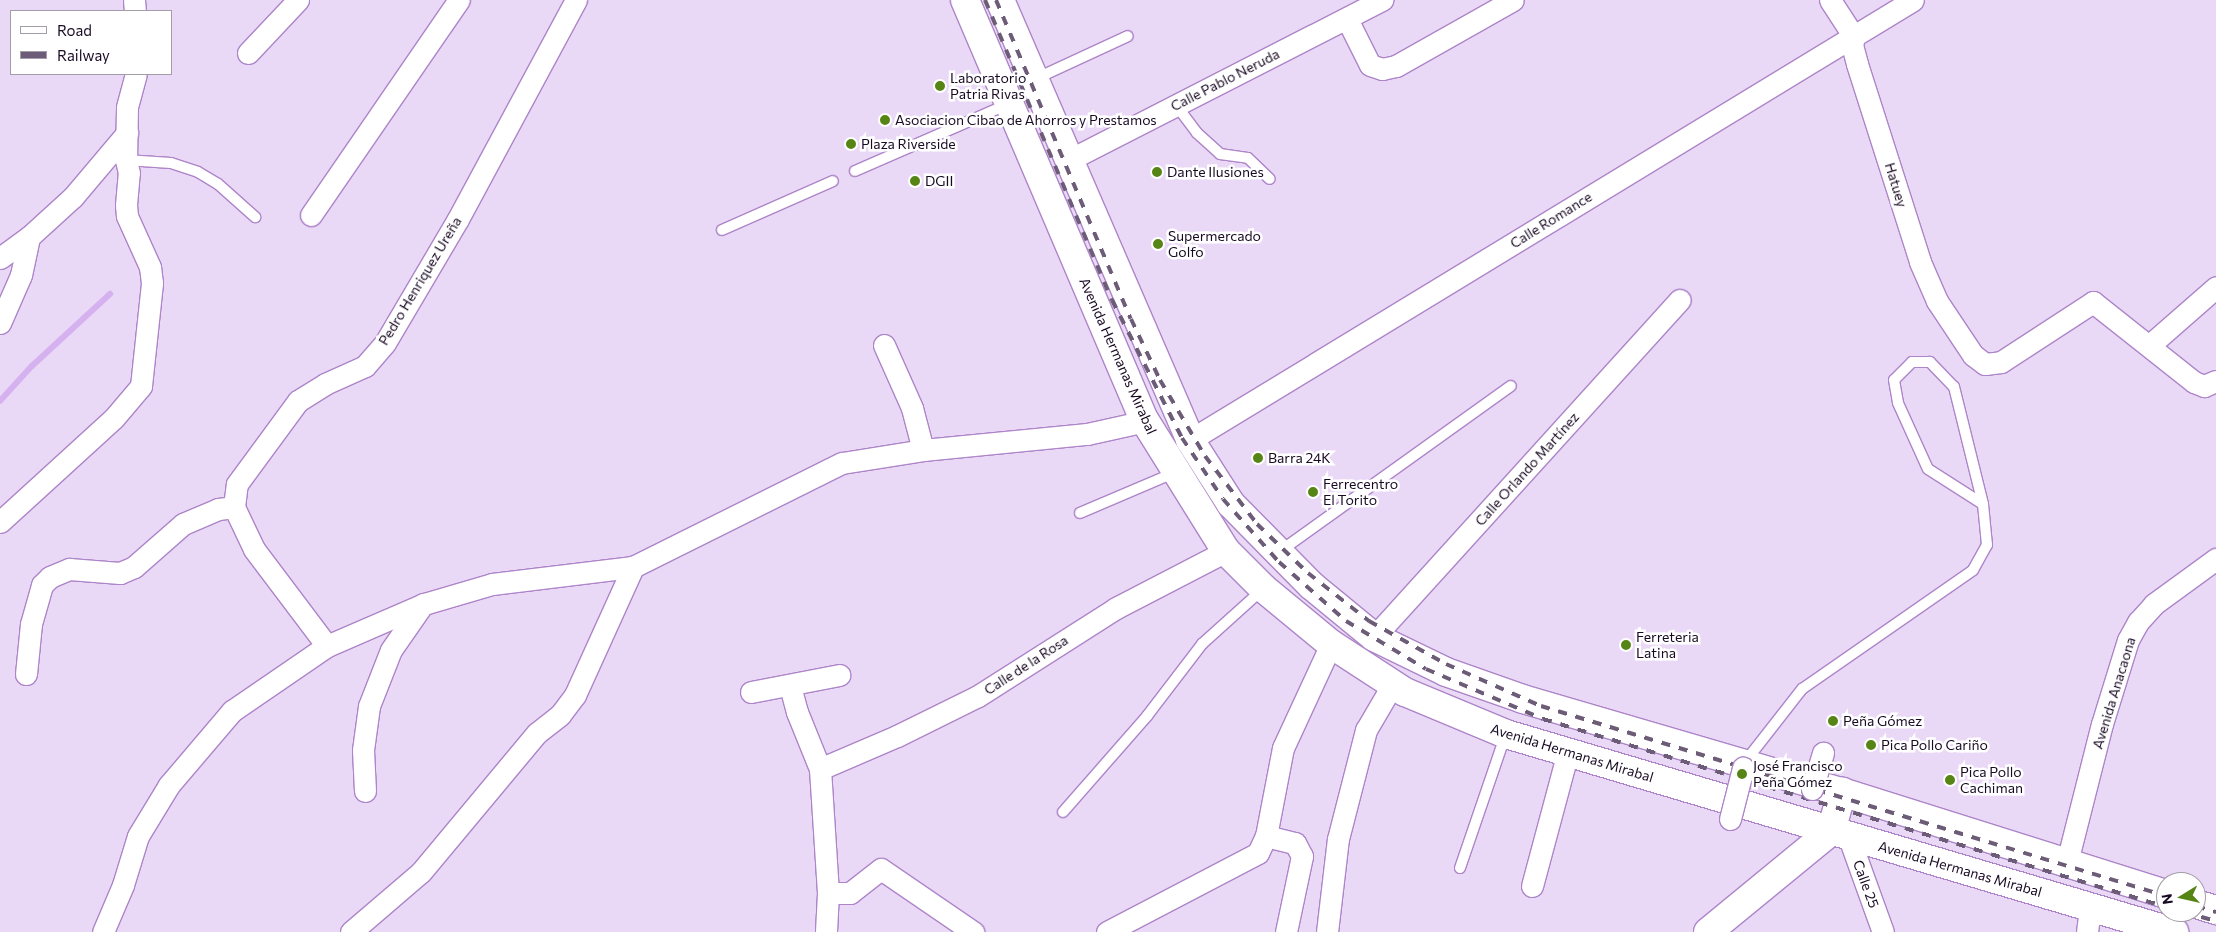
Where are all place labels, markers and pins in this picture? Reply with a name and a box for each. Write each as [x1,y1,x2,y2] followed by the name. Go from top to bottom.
[950,70,1026,102] place label: Laboratorio Patria Rivas
[934,80,946,92] marker: Laboratorio Patria Rivas
[895,112,1157,128] place label: Asociacion Cibao de Ahorros y Prestamos
[879,114,891,126] marker: Asociacion Cibao de Ahorros y Prestamos
[861,136,956,152] place label: Plaza Riverside
[845,138,857,150] marker: Plaza Riverside
[1167,164,1264,180] place label: Dante Ilusiones
[1151,166,1163,178] marker: Dante Ilusiones
[925,173,953,189] place label: DGII
[909,175,921,187] marker: DGII
[1168,228,1261,260] place label: Supermercado Golfo
[1152,238,1164,250] marker: Supermercado Golfo
[1268,450,1331,466] place label: Barra 24K
[1252,452,1264,464] marker: Barra 24K
[1323,476,1398,508] place label: Ferrecentro El Torito
[1307,486,1319,498] marker: Ferrecentro El Torito
[1636,629,1699,662] place label: Ferreteria Latina
[1620,639,1632,651] marker: Ferreteria Latina
[1843,713,1922,729] place label: Peña Gómez
[1827,715,1839,727] marker: Peña Gómez
[1881,737,1988,753] place label: Pica Pollo Cariño
[1865,739,1877,751] marker: Pica Pollo Cariño
[1753,758,1843,790] place label: José Francisco Peña Gómez
[1960,764,2023,796] place label: Pica Pollo Cachiman
[1735,767,1749,781] marker: José Francisco Peña Gómez
[1944,774,1956,786] marker: Pica Pollo Cachiman

